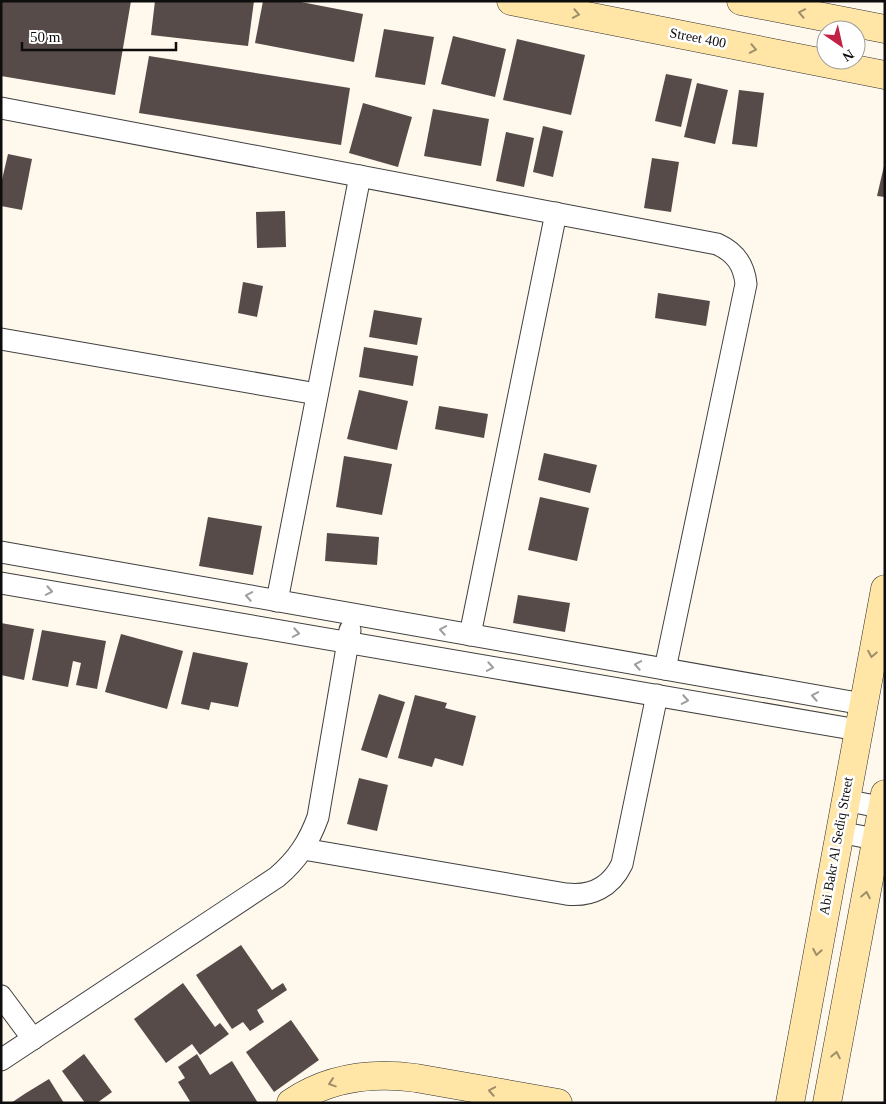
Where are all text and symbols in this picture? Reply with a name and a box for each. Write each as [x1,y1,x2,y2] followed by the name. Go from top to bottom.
[572,8,581,19] one-way arrow
[798,8,807,19] one-way arrow
[22,20,176,52] scale bar
[816,20,866,70] north arrow
[669,25,727,51] street label: Street 400
[30,29,61,45] text: 50 m
[748,43,757,54] one-way arrow
[840,46,856,64] text: N
[45,586,54,596] one-way arrow
[244,591,253,602] one-way arrow
[439,626,447,636] one-way arrow
[291,628,300,638] one-way arrow
[868,650,878,659] one-way arrow
[633,660,642,670] one-way arrow
[486,661,495,671] one-way arrow
[810,691,819,701] one-way arrow
[681,695,689,705] one-way arrow
[816,776,856,916] street label: Abi Bakr Al Sediq Street
[860,891,870,899] one-way arrow
[813,947,823,956] one-way arrow
[830,1050,841,1059] one-way arrow
[328,1077,337,1087] one-way arrow
[488,1087,497,1097] one-way arrow

